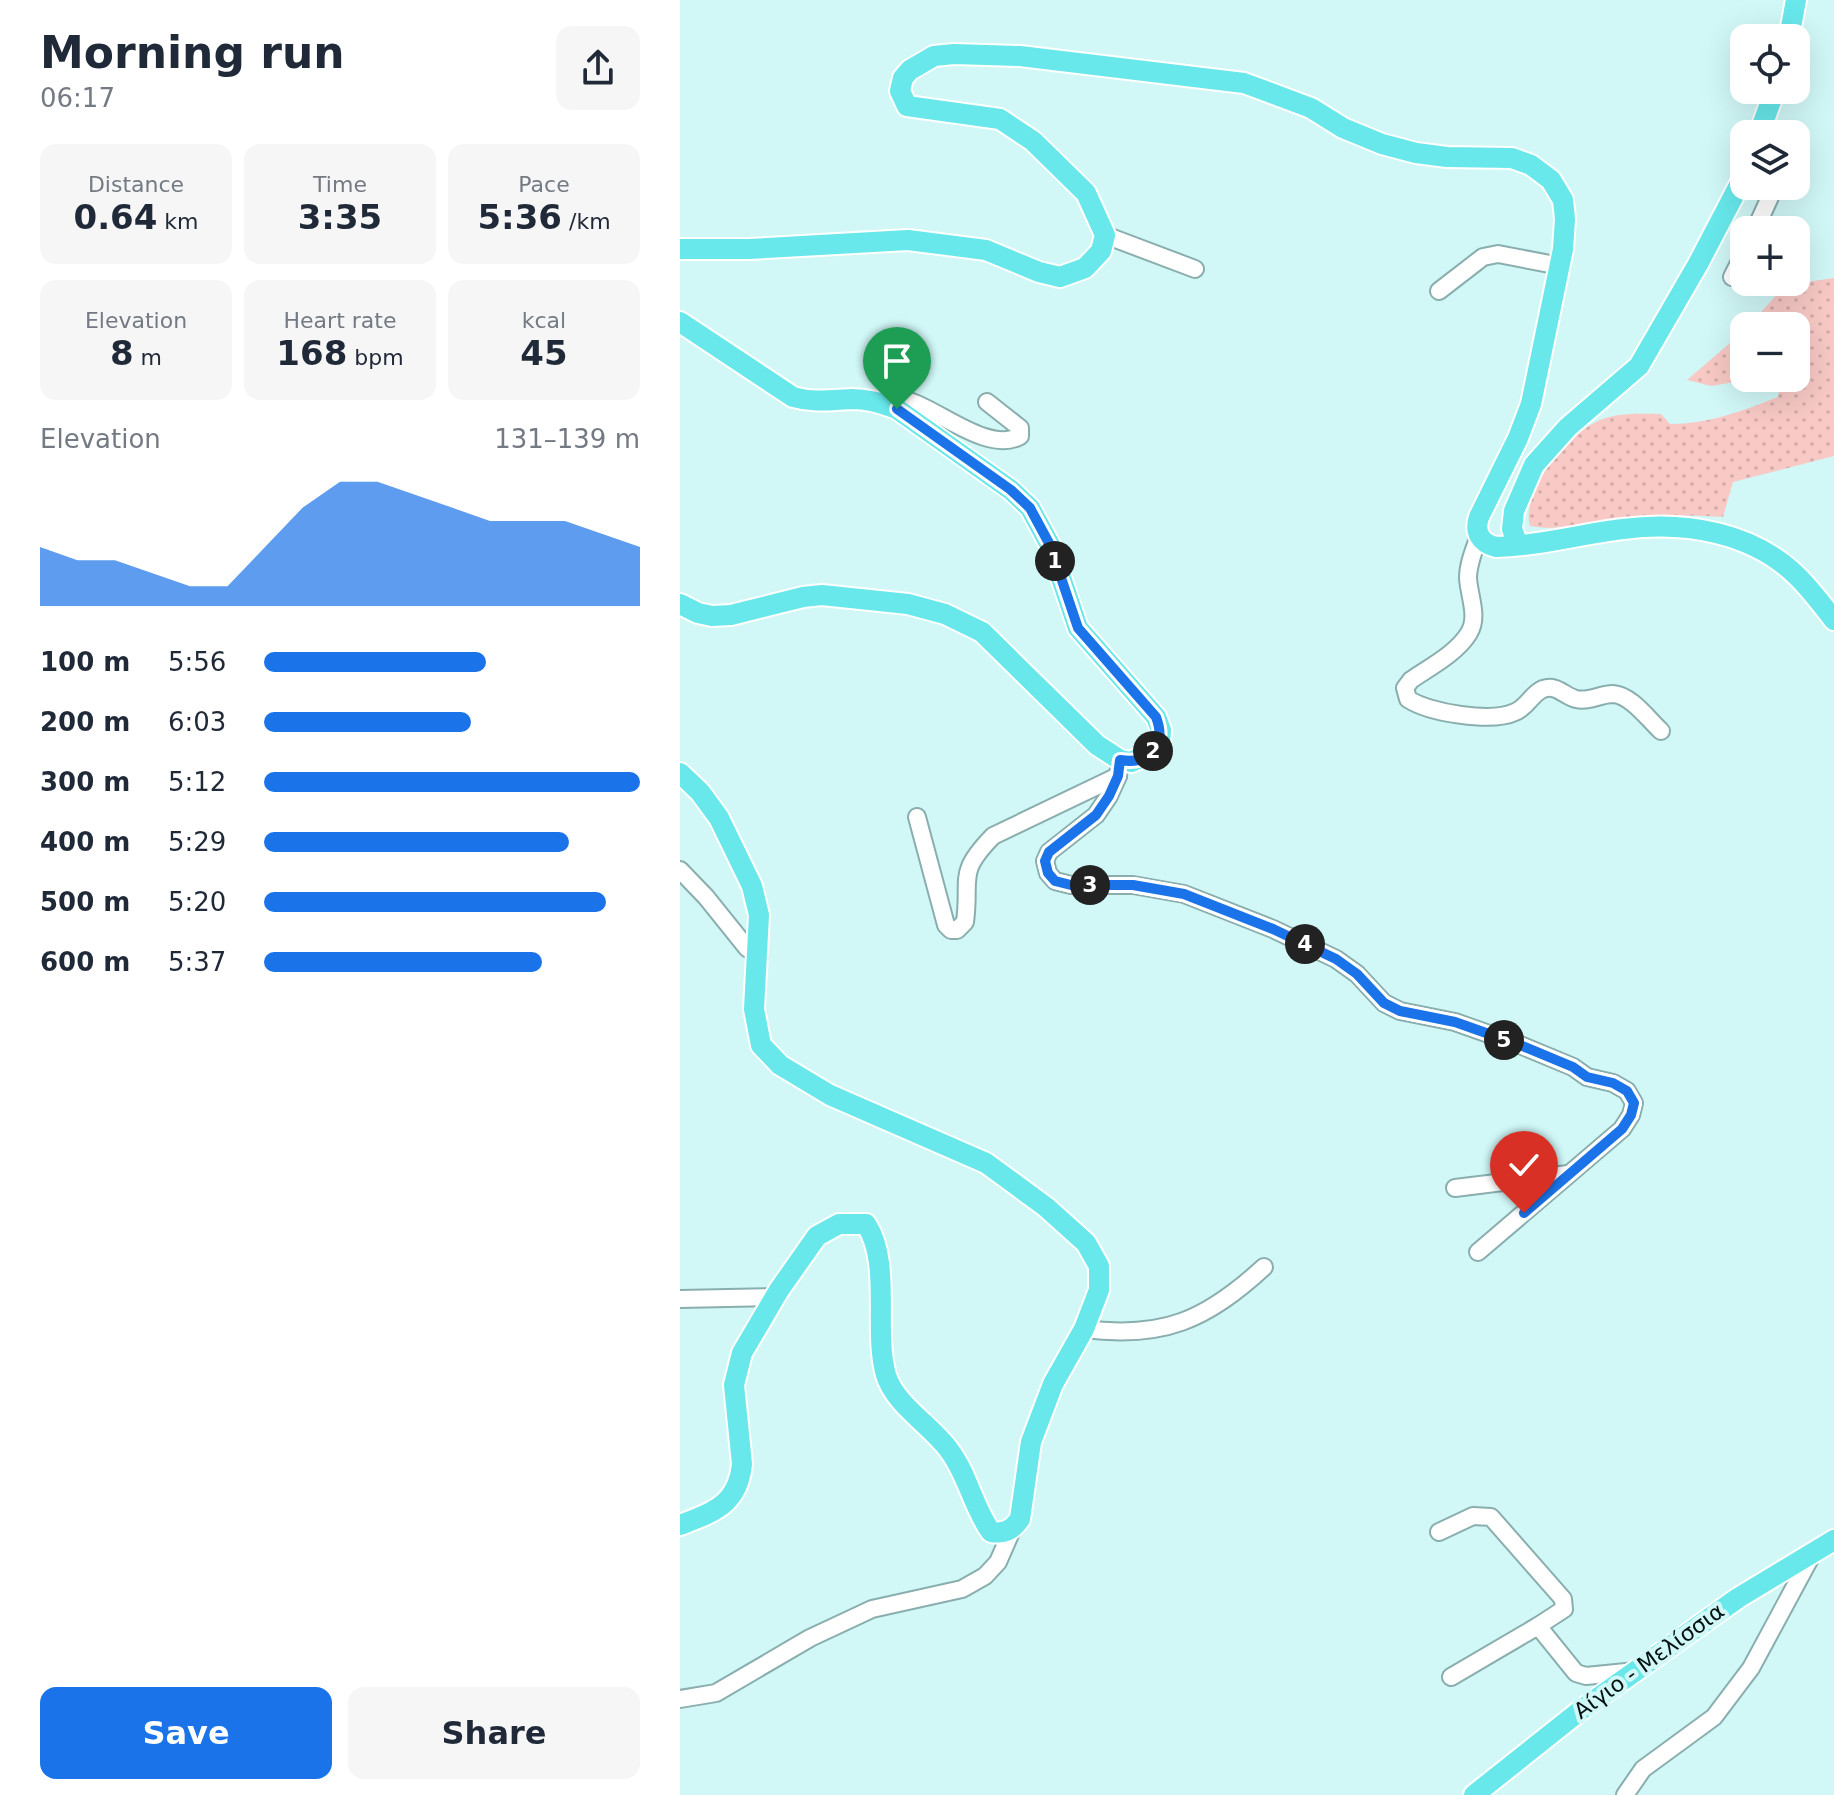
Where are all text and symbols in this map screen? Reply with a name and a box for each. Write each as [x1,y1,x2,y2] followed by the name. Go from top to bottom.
[1730,24,1810,392] map controls
[1730,24,1810,104] button: locate
[556,26,640,110] button: share
[40,27,345,78] text: Morning run
[40,83,115,113] text: 06:17
[1730,120,1810,200] button: layers
[88,172,184,197] text: Distance
[313,172,367,197] text: Time
[518,172,570,197] text: Pace
[73,197,157,237] text: 0.64
[298,197,382,237] text: 3:35
[477,197,562,237] text: 5:36
[157,209,199,234] text: km
[562,209,611,234] text: /km
[1730,216,1810,296] button: +
[85,308,187,333] text: Elevation
[284,308,396,333] text: Heart rate
[522,308,566,333] text: kcal
[1730,312,1810,392] button: −
[863,327,931,409] pin
[110,333,134,373] text: 8
[276,333,347,373] text: 168
[520,333,568,373] text: 45
[875,339,919,383] icon: arrive
[134,345,162,370] text: m
[347,345,404,370] text: bpm
[40,424,161,454] text: Elevation
[494,424,640,454] text: 131–139 m
[1035,541,1075,581] pin: 1
[1047,548,1063,573] text: 1
[40,647,130,677] text: 100 m
[168,647,226,677] text: 5:56
[40,707,130,737] text: 200 m
[168,707,226,737] text: 6:03
[1133,731,1173,771] pin: 2
[1145,738,1161,763] text: 2
[40,767,130,797] text: 300 m
[168,767,226,797] text: 5:12
[40,827,130,857] text: 400 m
[168,827,226,857] text: 5:29
[1070,865,1110,905] pin: 3
[1082,872,1098,897] text: 3
[40,887,130,917] text: 500 m
[168,887,226,917] text: 5:20
[1285,924,1325,964] pin: 4
[1297,931,1313,956] text: 4
[40,947,130,977] text: 600 m
[168,947,226,977] text: 5:37
[1484,1020,1524,1060] pin: 5
[1496,1027,1512,1052] text: 5
[1490,1131,1558,1213] pin
[1502,1143,1546,1187] icon: check
[1569,1598,1729,1724] street label: Αίγιο - Μελίσσια
[40,1687,332,1779] button: Save
[348,1687,640,1779] button: Share

